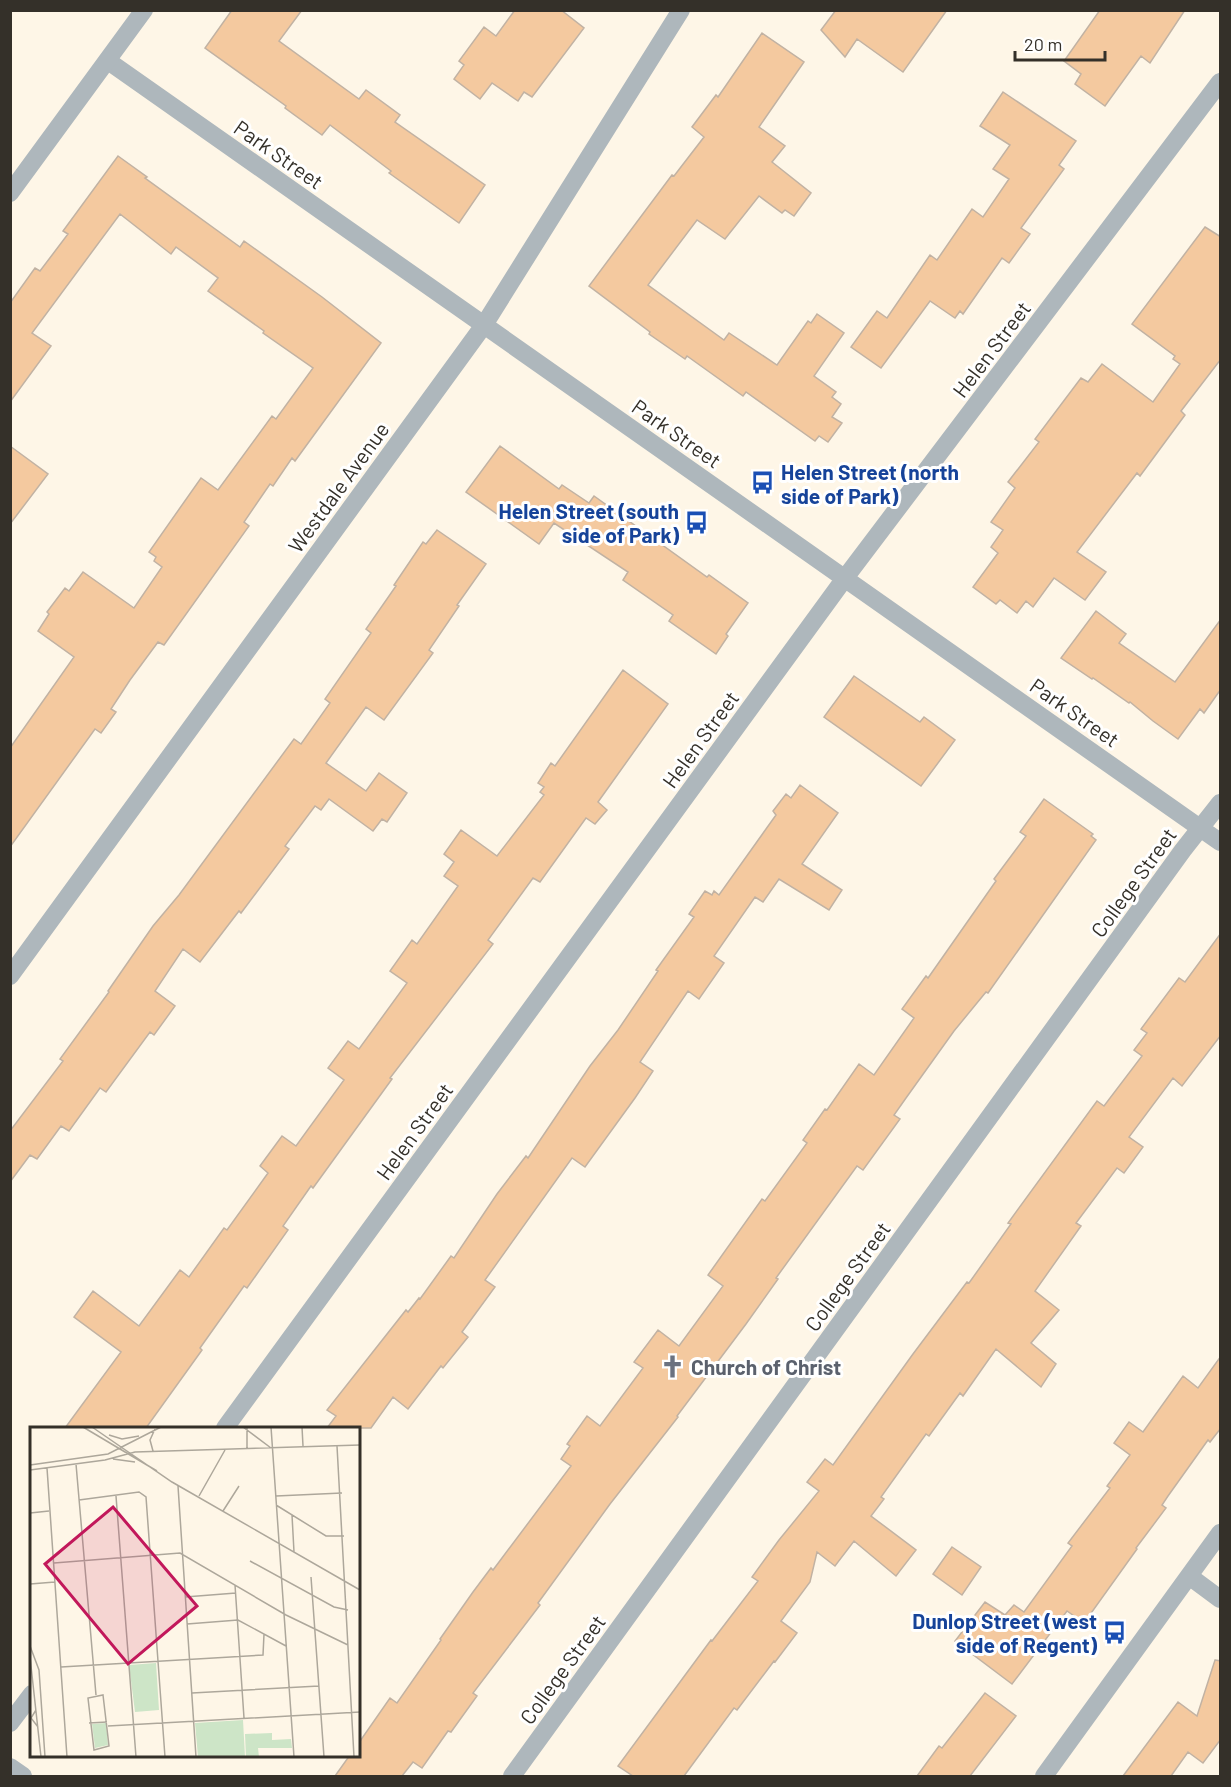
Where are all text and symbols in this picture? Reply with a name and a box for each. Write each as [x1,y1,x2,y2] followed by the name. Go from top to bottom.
[1015,24,1105,62] scale bar
[1024,33,1062,55] text: 20 m
[230,114,328,194] street label: Park Street
[947,296,1035,402] street label: Helen Street
[628,393,726,473] street label: Park Street
[282,417,394,557] street label: Westdale Avenue
[781,459,959,508] place label: Helen Street (north side of Park)
[750,470,776,496] bus stop icon: Helen Street (north side of Park)
[499,498,680,547] place label: Helen Street (south side of Park)
[684,509,710,535] bus stop icon: Helen Street (south side of Park)
[1026,672,1124,752] street label: Park Street
[656,686,744,792] street label: Helen Street
[1085,822,1181,942] street label: College Street
[370,1078,458,1184] street label: Helen Street
[799,1216,895,1336] street label: College Street
[660,1353,686,1379] church icon: Church of Christ
[691,1354,841,1379] place label: Church of Christ
[30,1427,360,1757] inset map
[912,1608,1098,1657] place label: Dunlop Street (west side of Regent)
[514,1609,610,1729] street label: College Street
[1102,1619,1128,1645] bus stop icon: Dunlop Street (west side of Regent)

